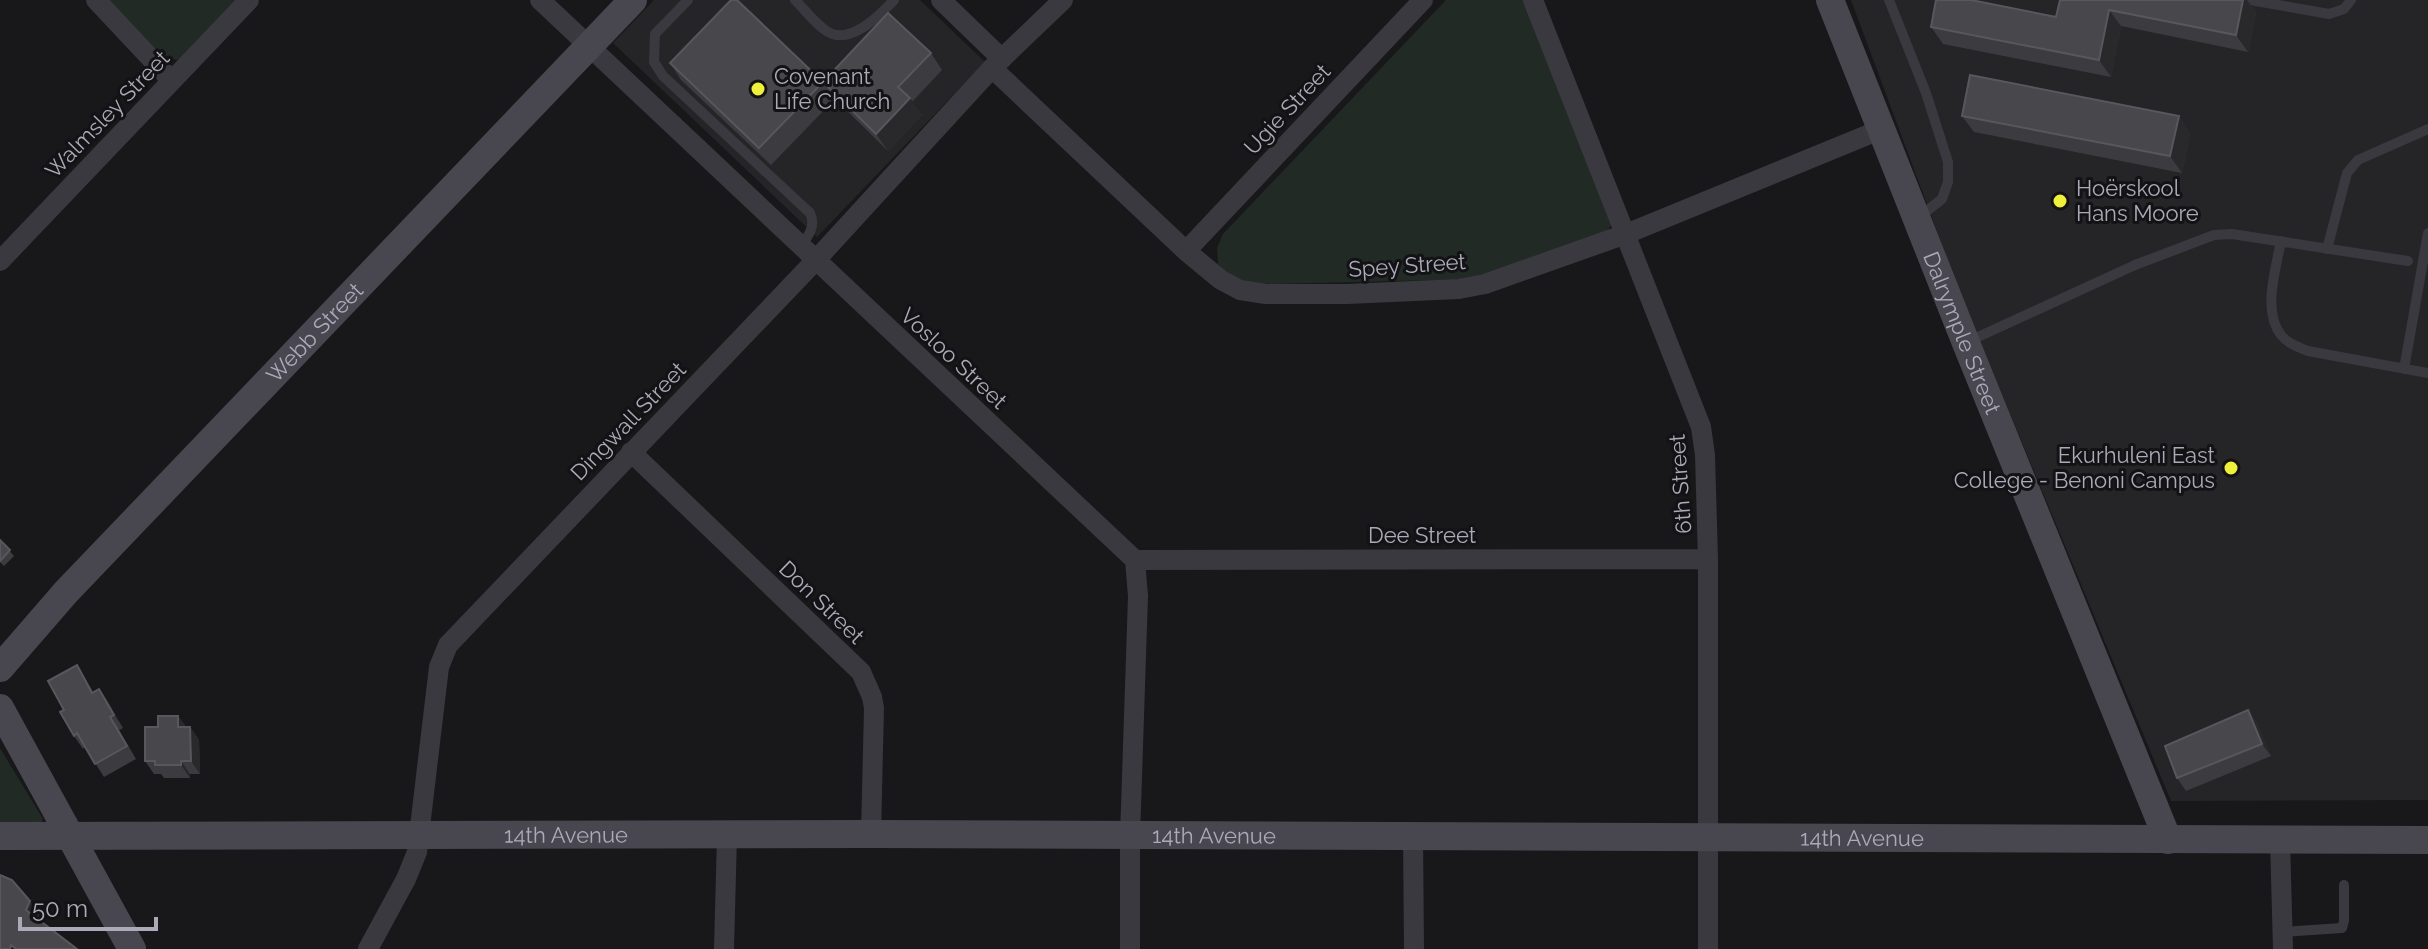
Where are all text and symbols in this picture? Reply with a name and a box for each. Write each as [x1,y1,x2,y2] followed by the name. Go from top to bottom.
[40,44,175,183] street label: Walmsley Street
[1239,58,1336,160] street label: Ugie Street
[774,63,890,114] place label: Covenant Life Church
[749,80,767,98] marker: Covenant Life Church
[2076,175,2199,226] place label: Hoërskool Hans Moore
[2051,192,2069,210] marker: Hoërskool Hans Moore
[1348,248,1467,282] street label: Spey Street
[1918,248,2007,418] street label: Dalrymple Street
[261,277,369,388] street label: Webb Street
[895,302,1013,414] street label: Vosloo Street
[565,356,691,486] street label: Dingwall Street
[1663,433,1696,535] street label: 6th Street
[1954,442,2216,493] place label: Ekurhuleni East College - Benoni Campus
[2222,459,2240,477] marker: Ekurhuleni East College - Benoni Campus
[1368,522,1477,548] street label: Dee Street
[774,555,870,649] street label: Don Street
[504,822,628,848] street label: 14th Avenue
[1152,822,1276,849] street label: 14th Avenue
[1800,825,1924,851] street label: 14th Avenue
[20,881,156,931] scale bar
[32,894,88,923] text: 50 m

